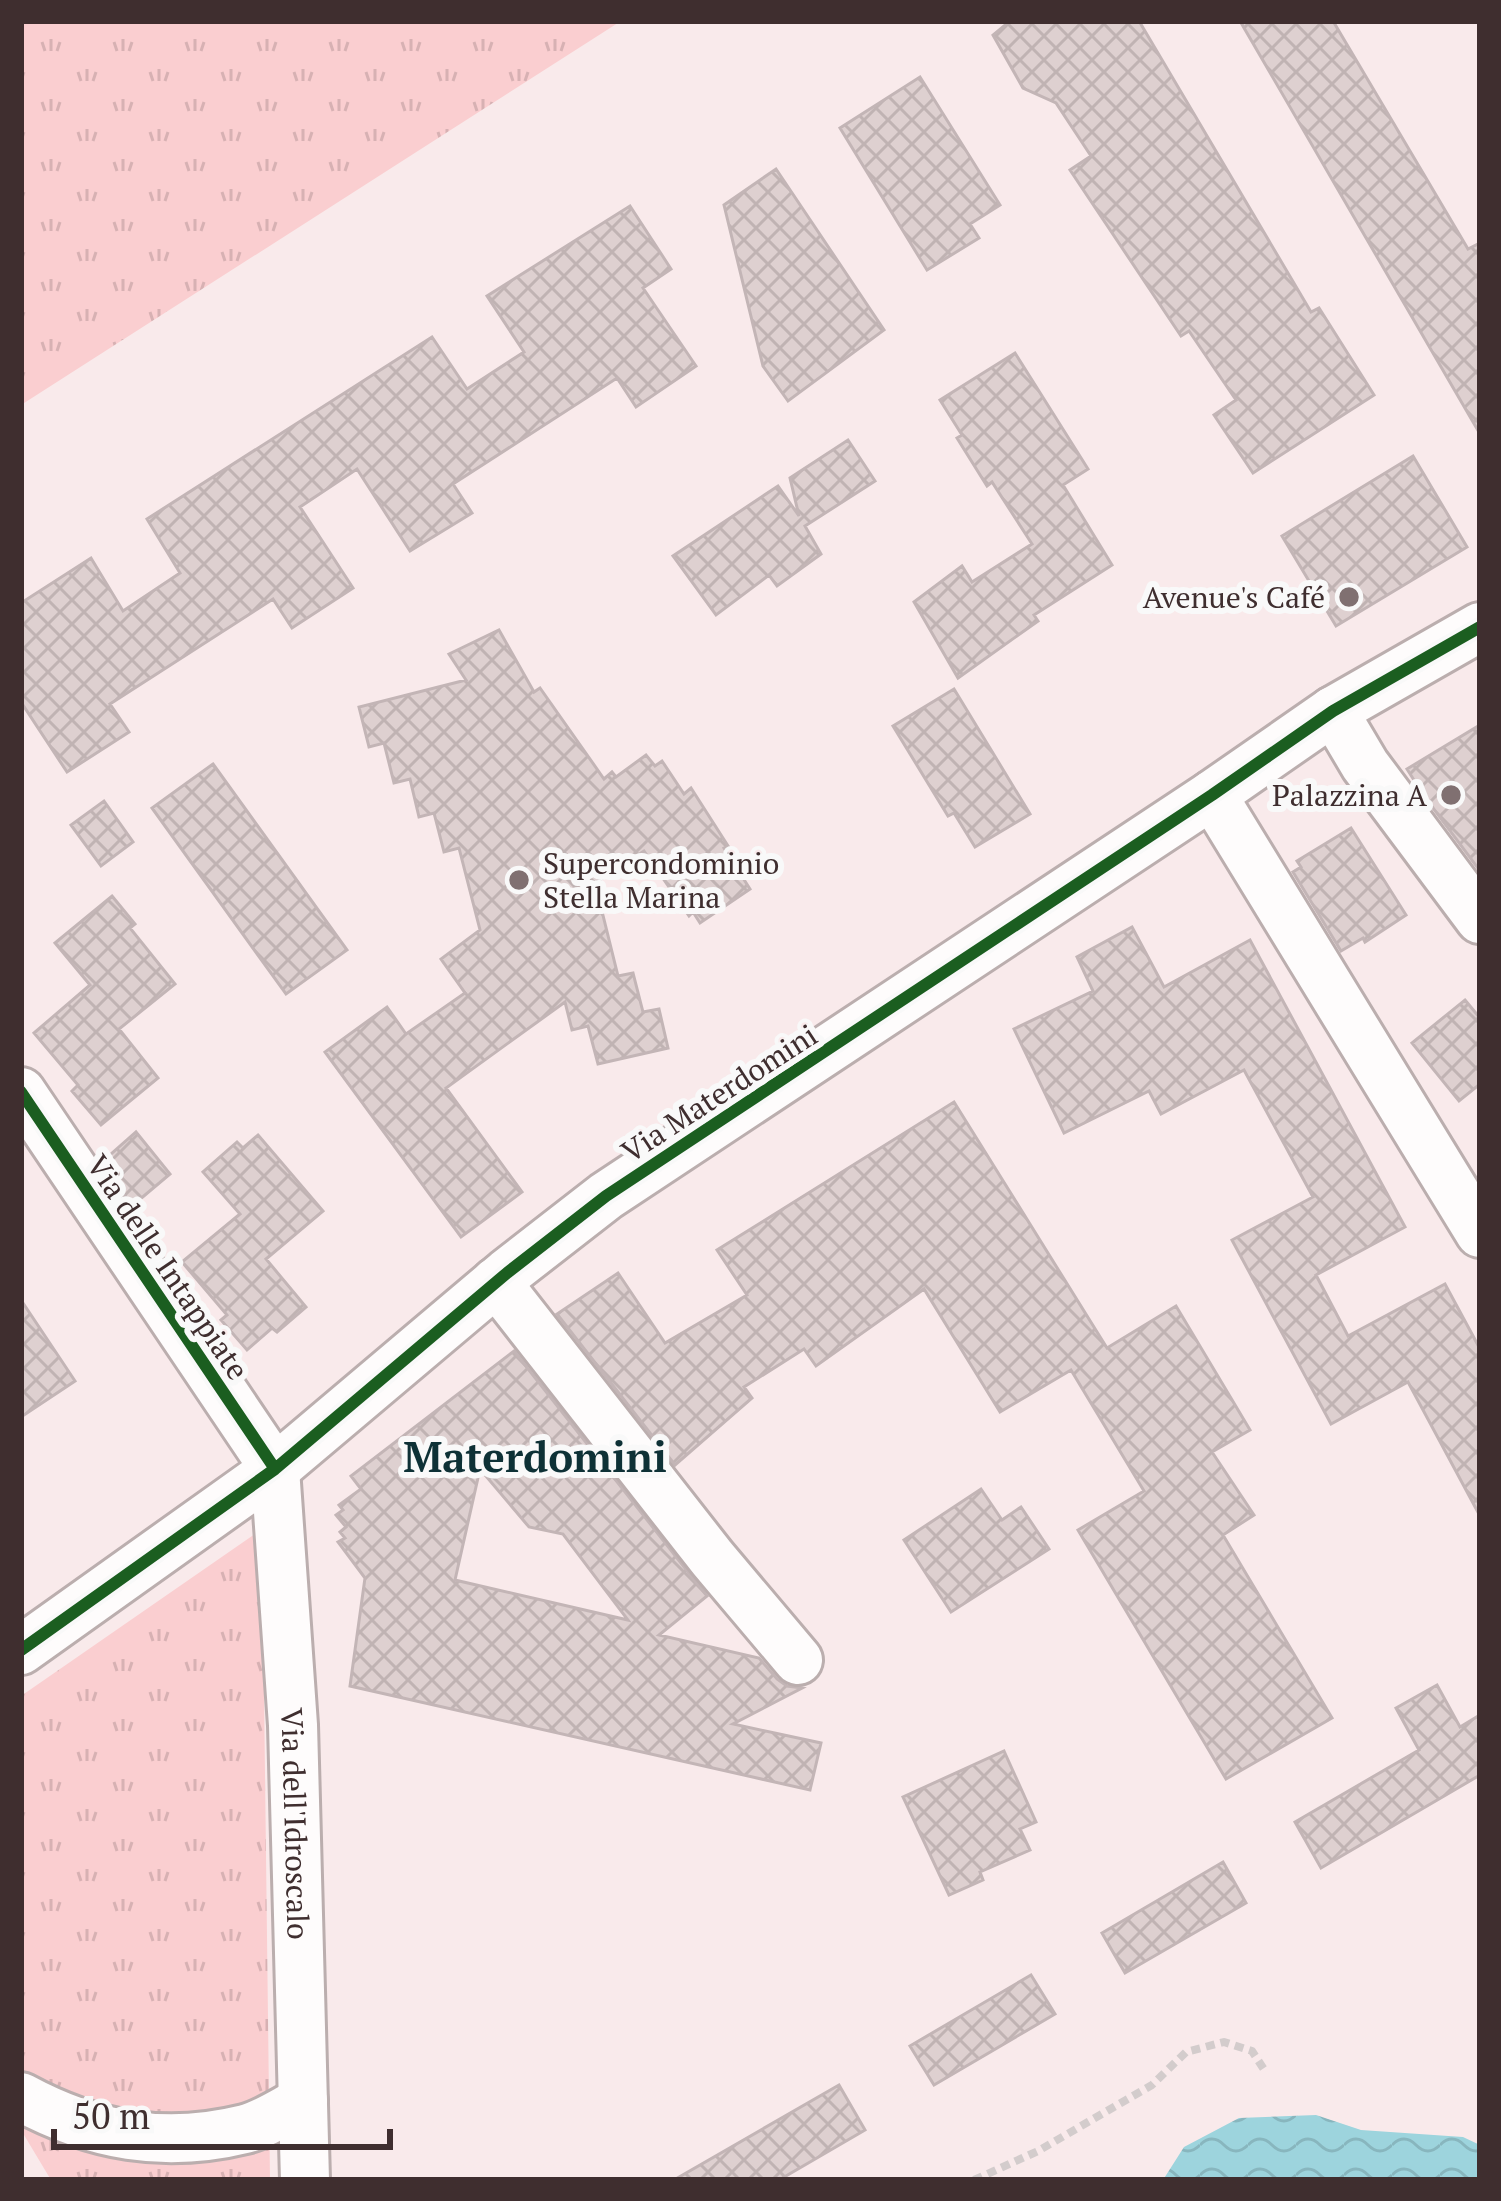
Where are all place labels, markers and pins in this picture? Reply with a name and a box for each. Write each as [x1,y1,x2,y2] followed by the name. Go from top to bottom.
[1143,577,1325,617] place label: Avenue's Café
[1336,584,1362,610] marker: Avenue's Café
[1272,775,1428,815] place label: Palazzina A
[1438,782,1464,808] marker: Palazzina A
[543,843,779,917] place label: Supercondominio Stella Marina
[506,867,532,893] marker: Supercondominio Stella Marina

